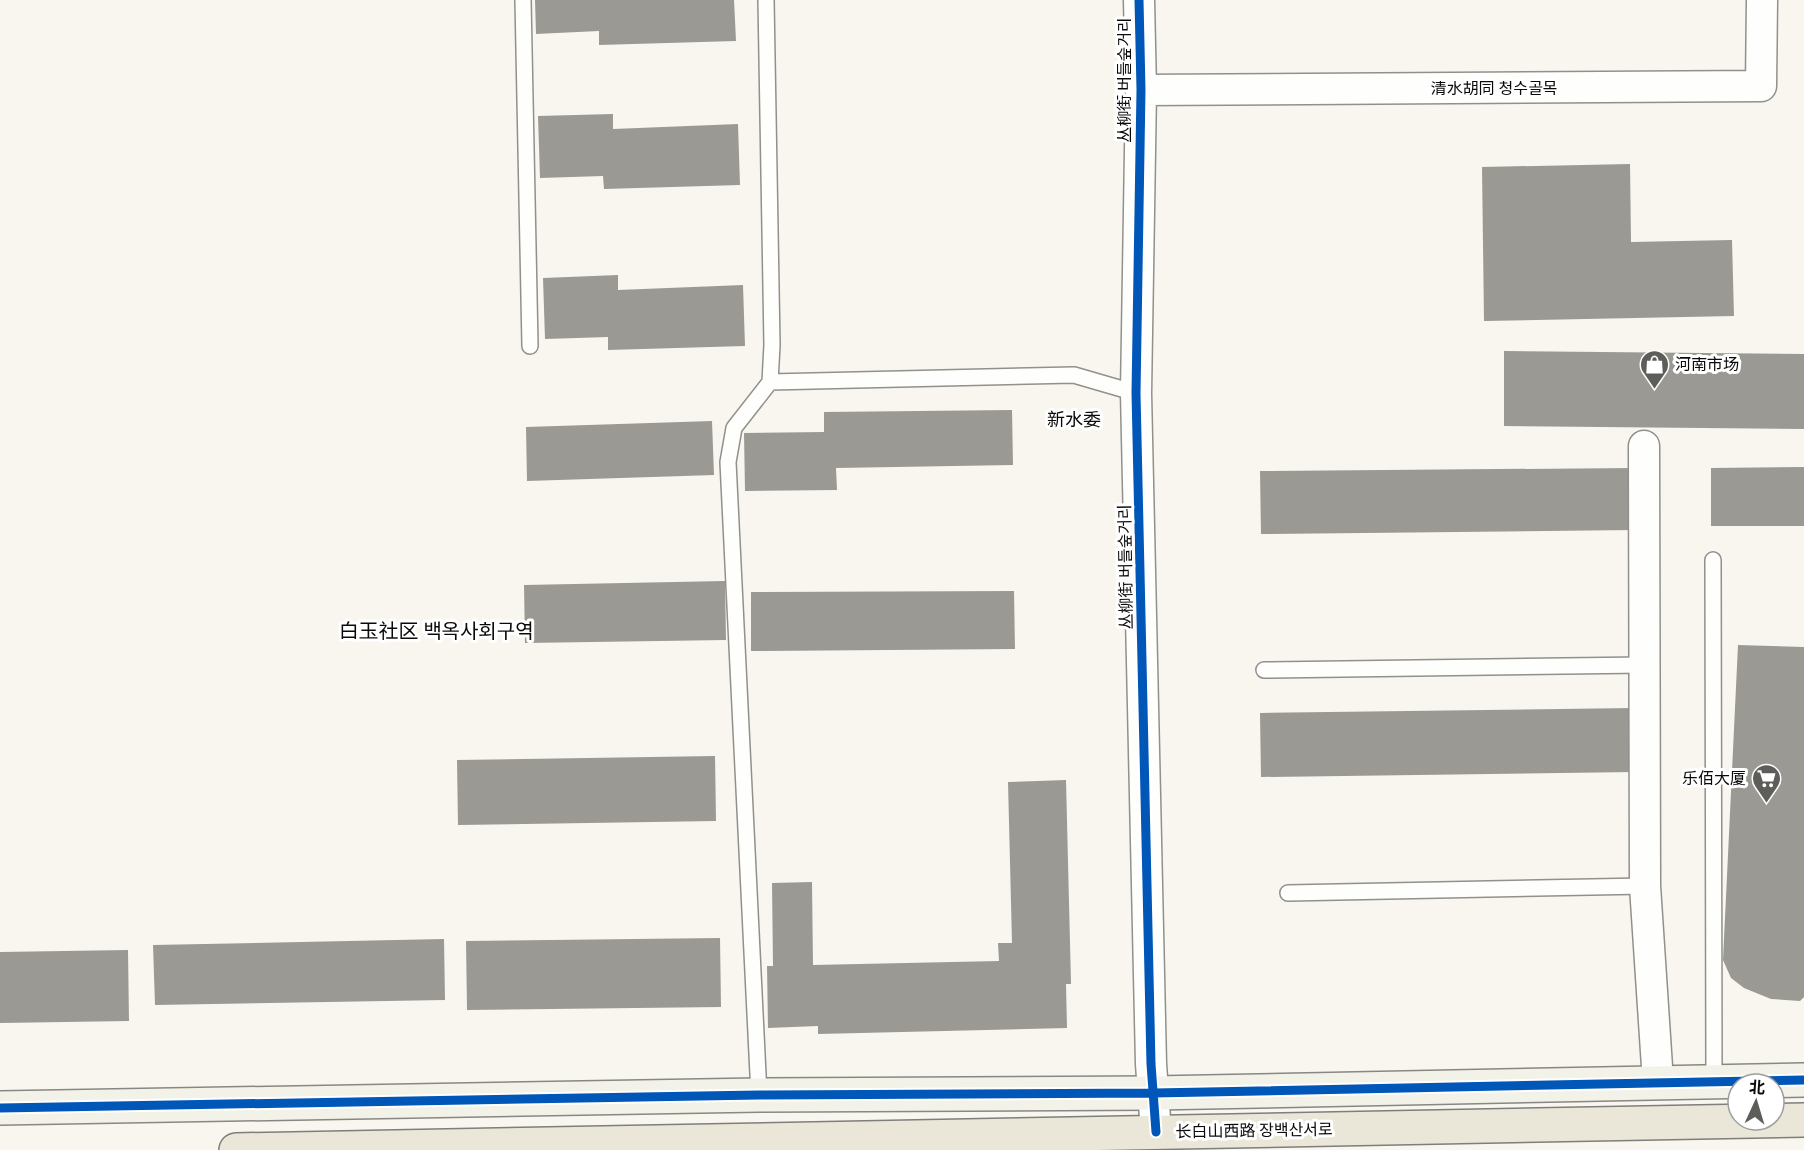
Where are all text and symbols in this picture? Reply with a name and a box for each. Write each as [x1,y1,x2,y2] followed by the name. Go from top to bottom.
[1114,17,1134,143] street label: 丛柳街 버들숲거리
[1431,78,1558,98] street label: 清水胡同 청수골목
[1638,348,1670,390] shop icon: 河南市场
[1675,354,1739,374] place label: 河南市场
[1047,408,1101,431] district label: 新水委
[1114,504,1136,630] street label: 丛柳街 버들숲거리
[338,618,534,643] district label: 白玉社区 백옥사회구역
[1751,762,1783,804] supermarket icon: 乐佰大厦
[1682,768,1746,788] place label: 乐佰大厦
[1726,1072,1786,1132] north arrow
[1748,1077,1766,1098] text: 北
[1175,1119,1333,1141] street label: 长白山西路 장백산서로

